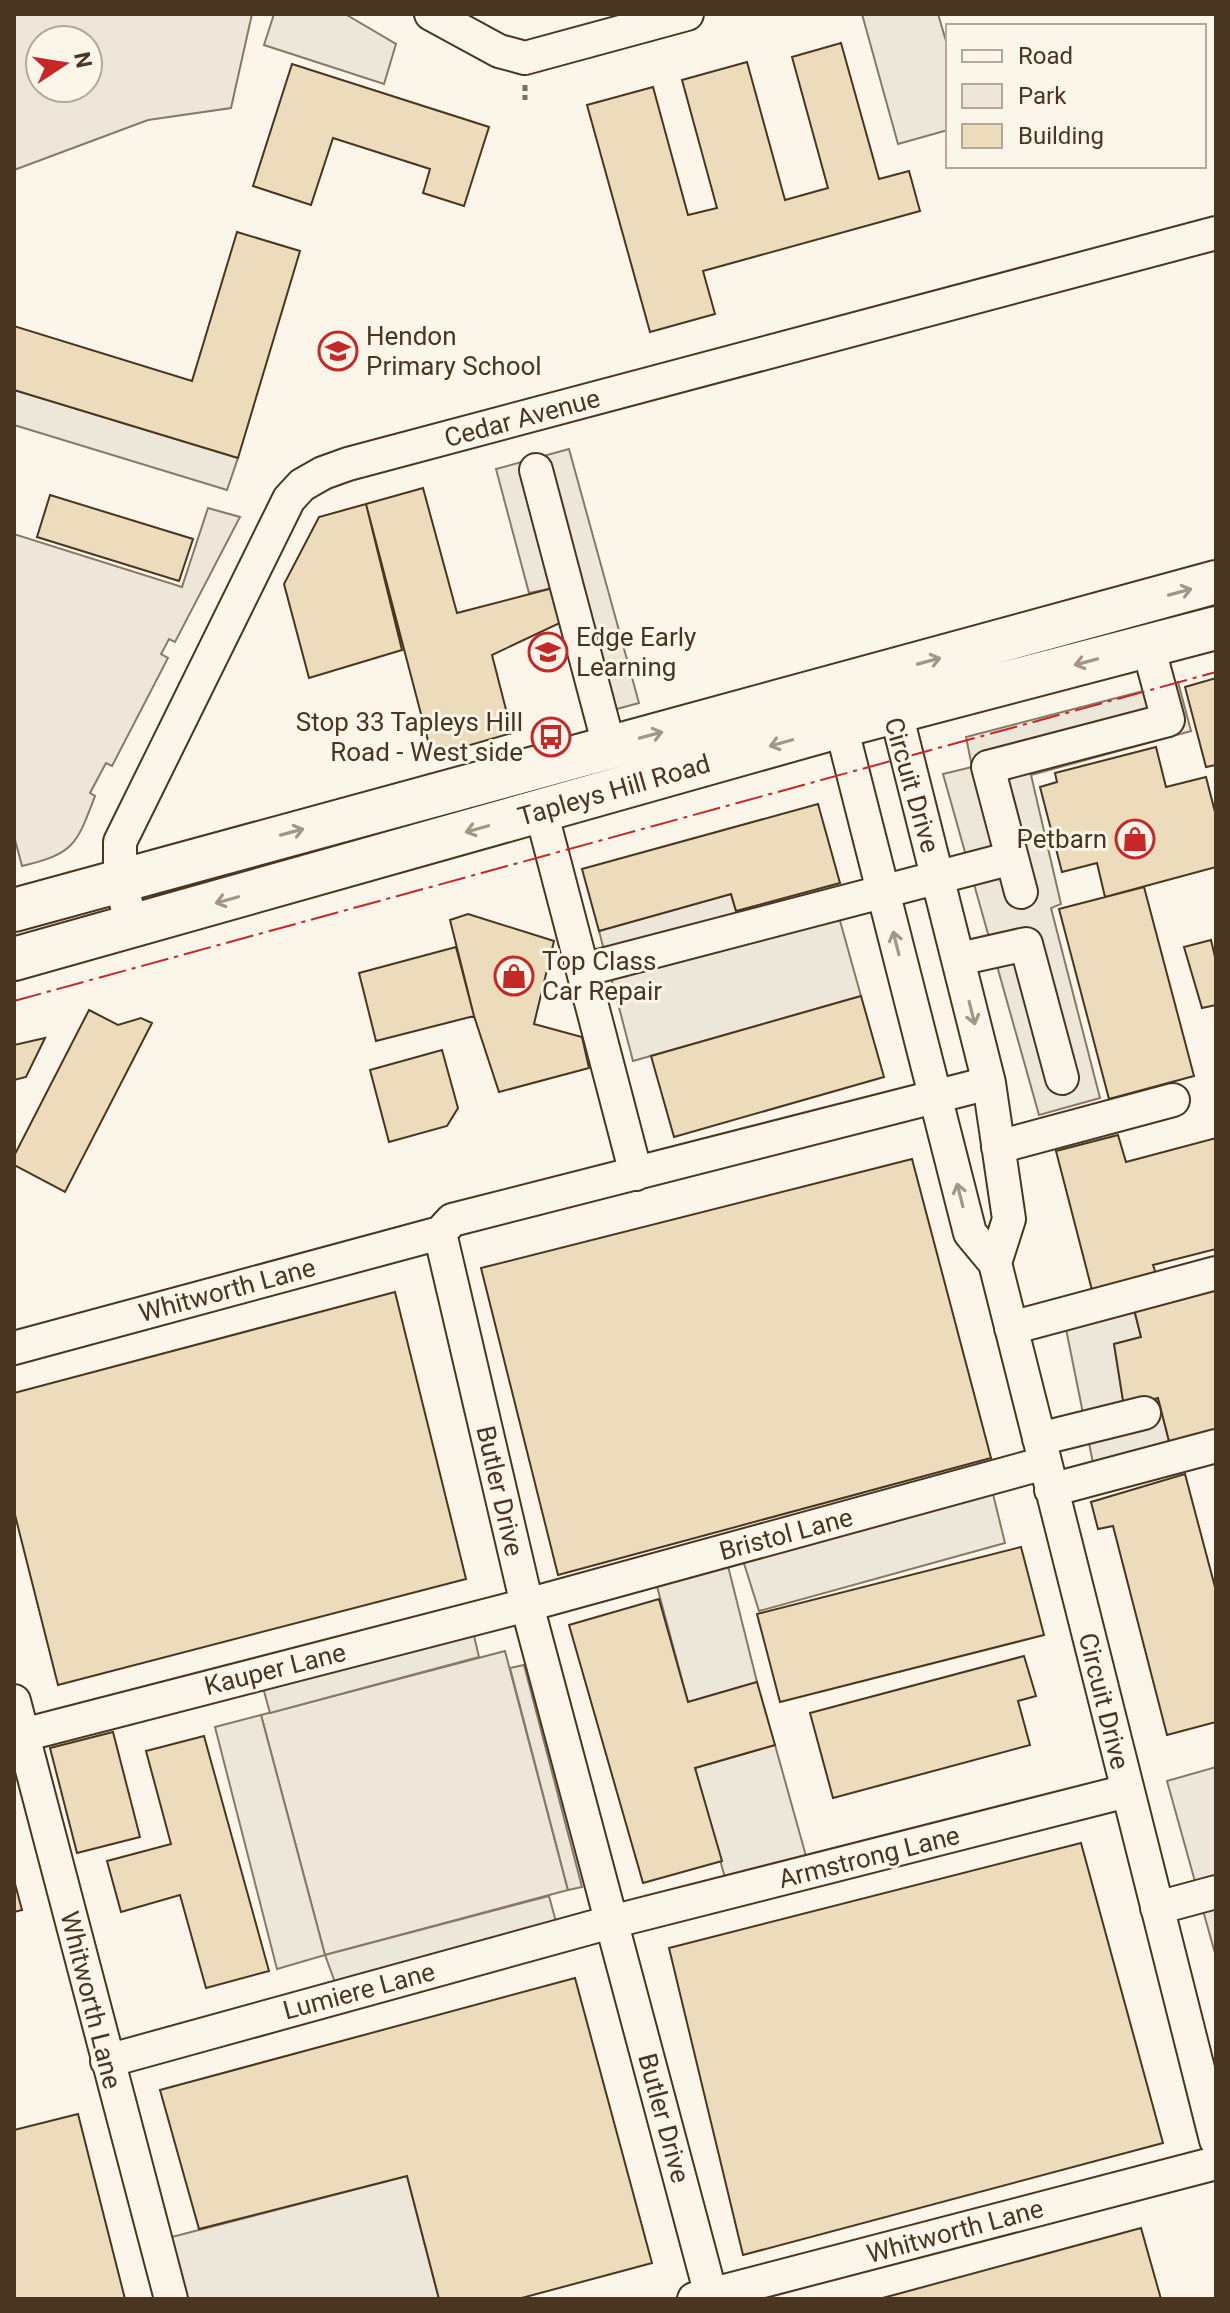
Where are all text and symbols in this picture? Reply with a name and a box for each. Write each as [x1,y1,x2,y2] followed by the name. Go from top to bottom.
[24,24,104,104] north arrow
[946,24,1206,168] legend
[1018,42,1073,70] text: Road
[69,50,97,70] text: N
[1018,82,1067,110] text: Park
[1018,122,1104,150] text: Building
[366,321,542,381] place label: Hendon Primary School
[317,330,359,372] school or university icon: Hendon Primary School
[441,383,603,453] street label: Cedar Avenue
[1167,584,1193,599] one-way arrow
[576,622,696,682] place label: Edge Early Learning
[527,631,569,673] school or university icon: Edge Early Learning
[916,653,942,668] one-way arrow
[1074,656,1100,671] one-way arrow
[296,707,523,767] place label: Stop 33 Tapleys Hill Road - West side
[878,714,946,856] street label: Circuit Drive
[530,716,572,758] bus stop icon: Stop 33 Tapleys Hill Road - West side
[638,727,664,742] one-way arrow
[768,736,794,751] one-way arrow
[514,748,714,832] street label: Tapleys Hill Road
[1114,818,1156,860] shop icon: Petbarn
[464,822,490,837] one-way arrow
[278,824,304,839] one-way arrow
[1017,824,1107,854] place label: Petbarn
[214,893,240,908] one-way arrow
[888,930,903,956] one-way arrow
[542,946,662,1006] place label: Top Class Car Repair
[493,955,535,997] shop icon: Top Class Car Repair
[965,999,980,1025] one-way arrow
[952,1182,967,1208] one-way arrow
[135,1252,319,1328] street label: Whitworth Lane
[470,1423,530,1559] street label: Butler Drive
[716,1502,856,1566] street label: Bristol Lane
[1073,1630,1135,1772] street label: Circuit Drive
[201,1637,349,1701] street label: Kauper Lane
[775,1820,963,1894] street label: Armstrong Lane
[54,1908,128,2092] street label: Whitworth Lane
[280,1956,438,2026] street label: Lumiere Lane
[632,2050,696,2186] street label: Butler Drive
[863,2193,1047,2269] street label: Whitworth Lane

